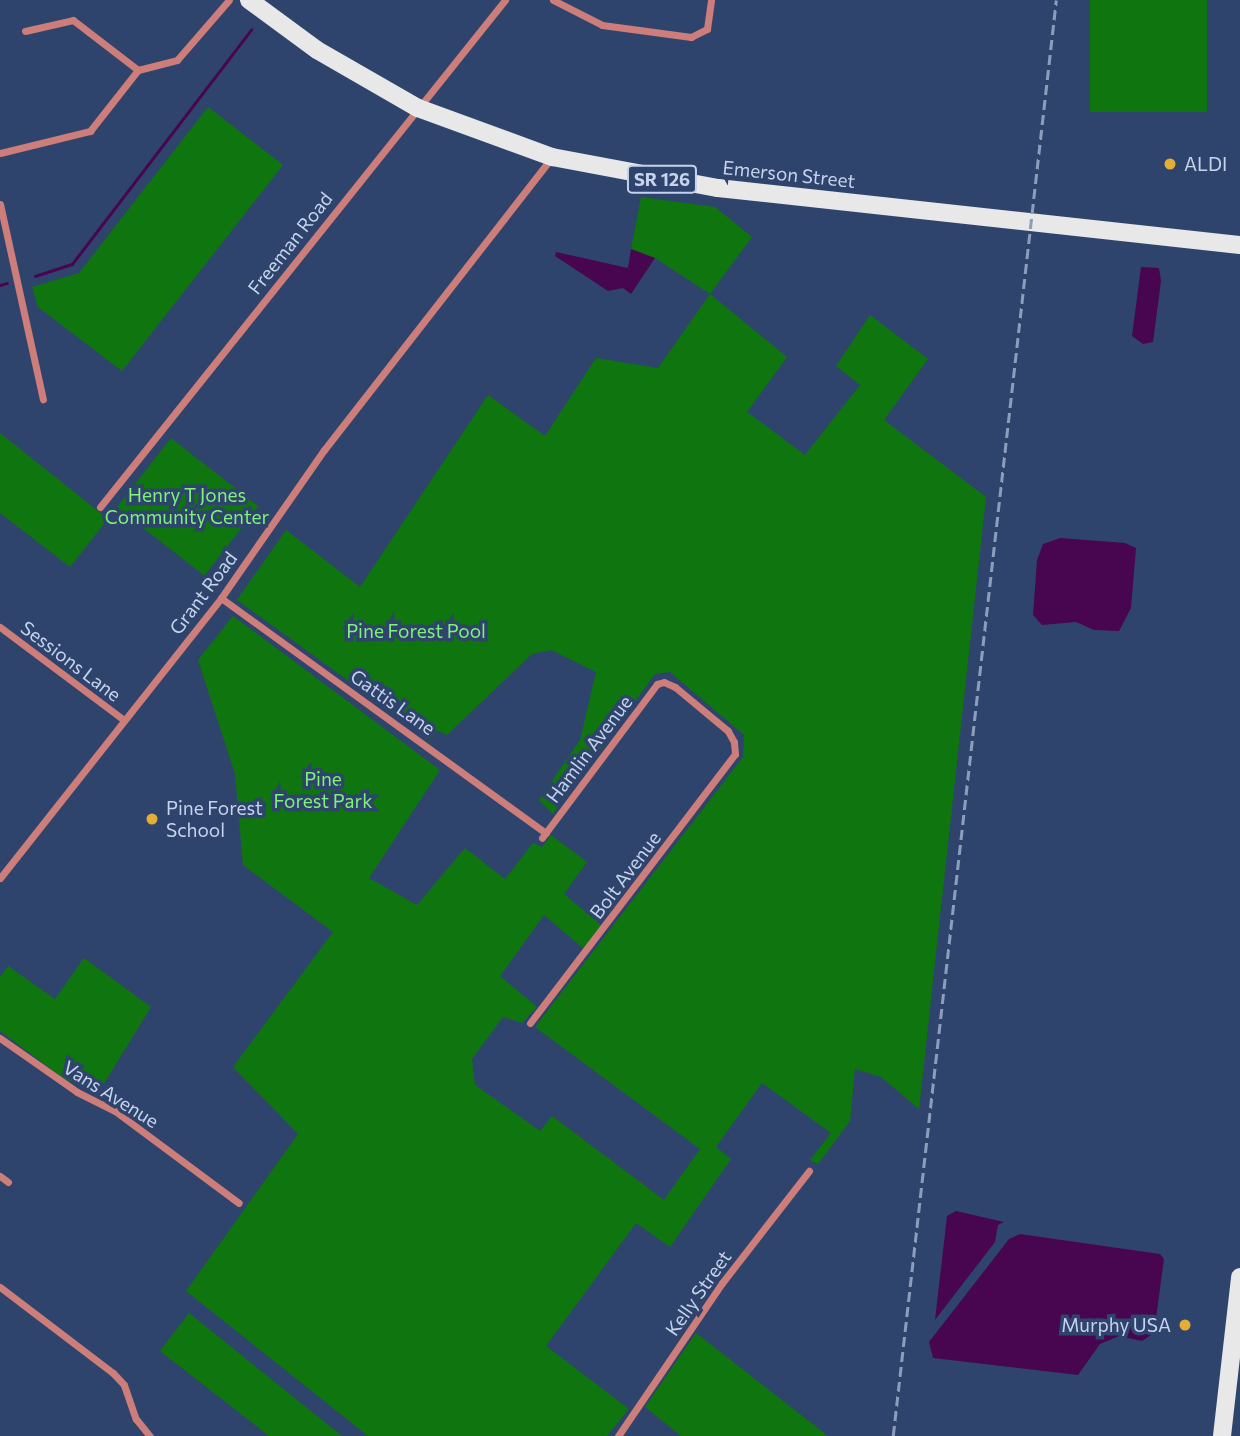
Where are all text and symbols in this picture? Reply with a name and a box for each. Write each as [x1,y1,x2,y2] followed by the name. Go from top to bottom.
[1184,153,1227,175] place label: ALDI
[721,156,857,192] street label: Emerson Street
[1162,156,1178,172] marker: ALDI
[625,164,699,194] road number: SR 126
[243,187,337,299] street label: Freeman Road
[105,484,269,528] park label: Henry T Jones Community Center
[164,547,242,639] street label: Grant Road
[16,616,126,706] street label: Sessions Lane
[346,620,486,642] park label: Pine Forest Pool
[346,664,440,740] street label: Gattis Lane
[541,691,637,807] street label: Hamlin Avenue
[274,768,372,812] park label: Pine Forest Park
[166,797,263,841] place label: Pine Forest School
[144,811,160,827] marker: Pine Forest School
[585,827,665,923] street label: Bolt Avenue
[59,1056,163,1132] street label: Vans Avenue
[660,1246,736,1340] street label: Kelly Street
[1061,1314,1171,1336] place label: Murphy USA
[1177,1317,1193,1333] marker: Murphy USA

